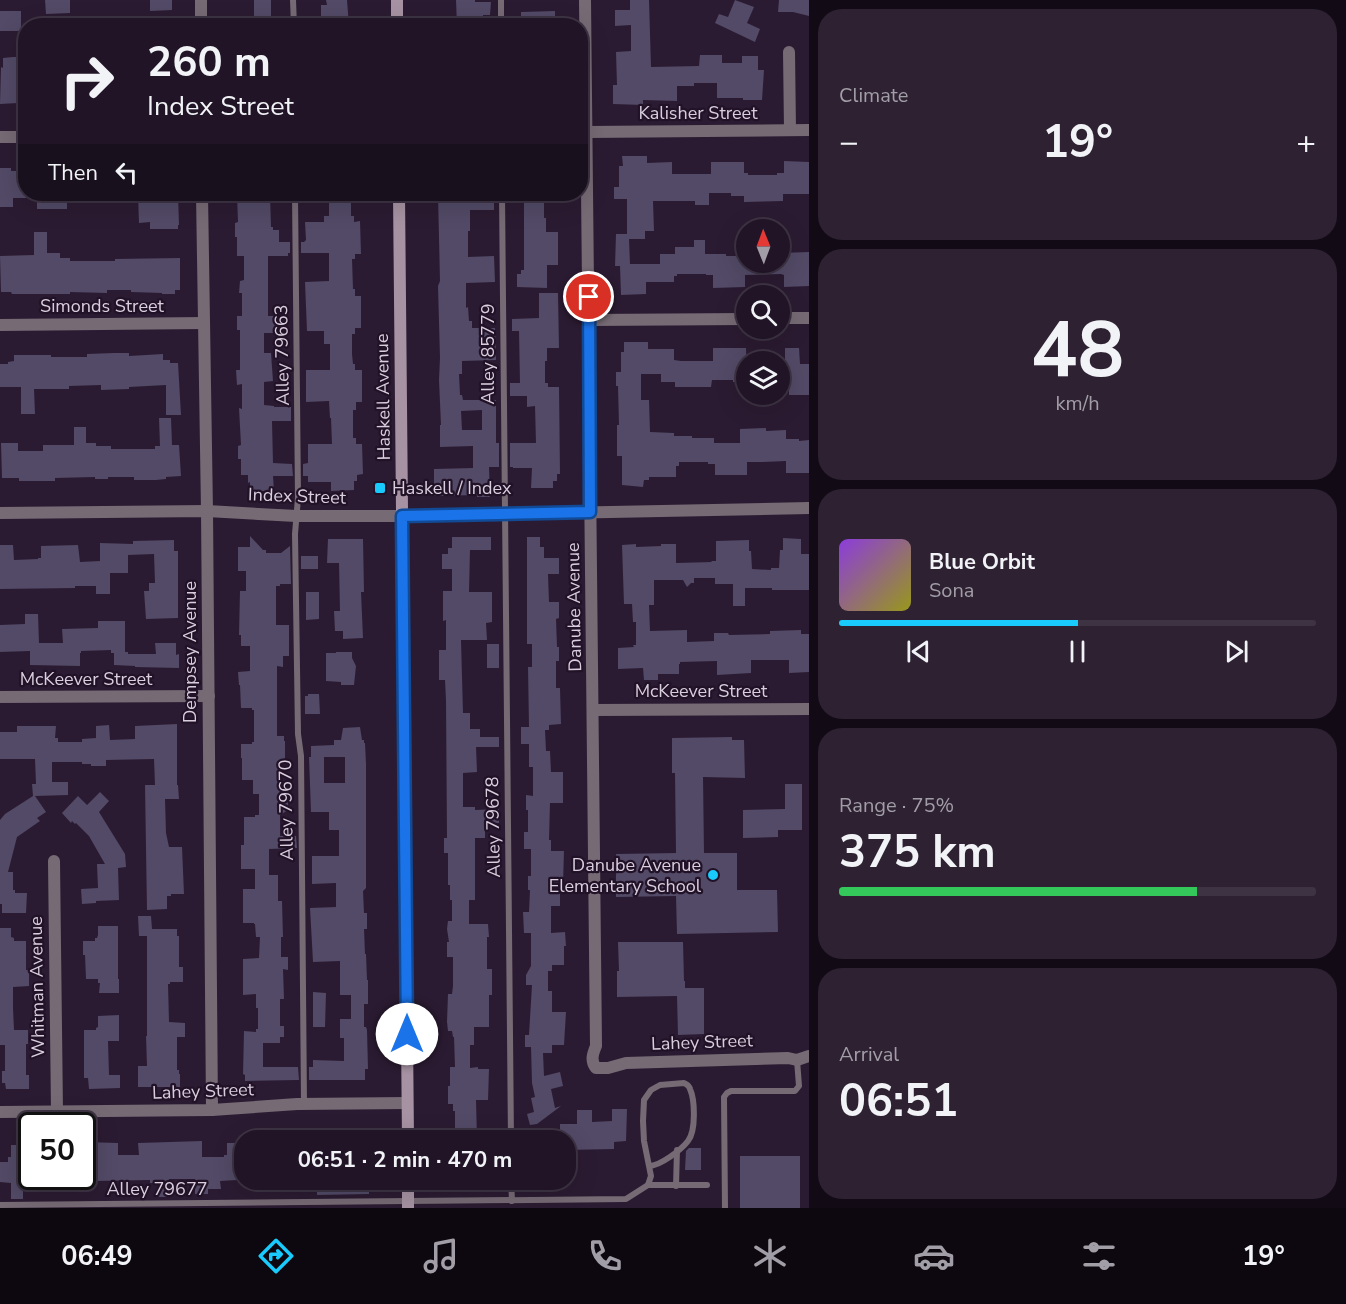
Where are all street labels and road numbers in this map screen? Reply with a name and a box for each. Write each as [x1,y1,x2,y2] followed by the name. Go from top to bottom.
[639,101,758,125] street label: Kalisher Street
[40,294,165,318] street label: Simonds Street
[476,303,500,405] street label: Alley 85779
[269,304,295,406] street label: Alley 79663
[370,333,396,461] street label: Haskell Avenue
[248,482,347,510] street label: Index Street
[561,542,587,672] street label: Danube Avenue
[178,581,202,723] street label: Dempsey Avenue
[20,667,153,691] street label: McKeever Street
[635,679,768,703] street label: McKeever Street
[273,759,299,861] street label: Alley 79670
[480,776,506,878] street label: Alley 79678
[24,916,50,1058] street label: Whitman Avenue
[651,1028,754,1056] street label: Lahey Street
[152,1077,255,1105] street label: Lahey Street
[106,1177,208,1201] street label: Alley 79677

